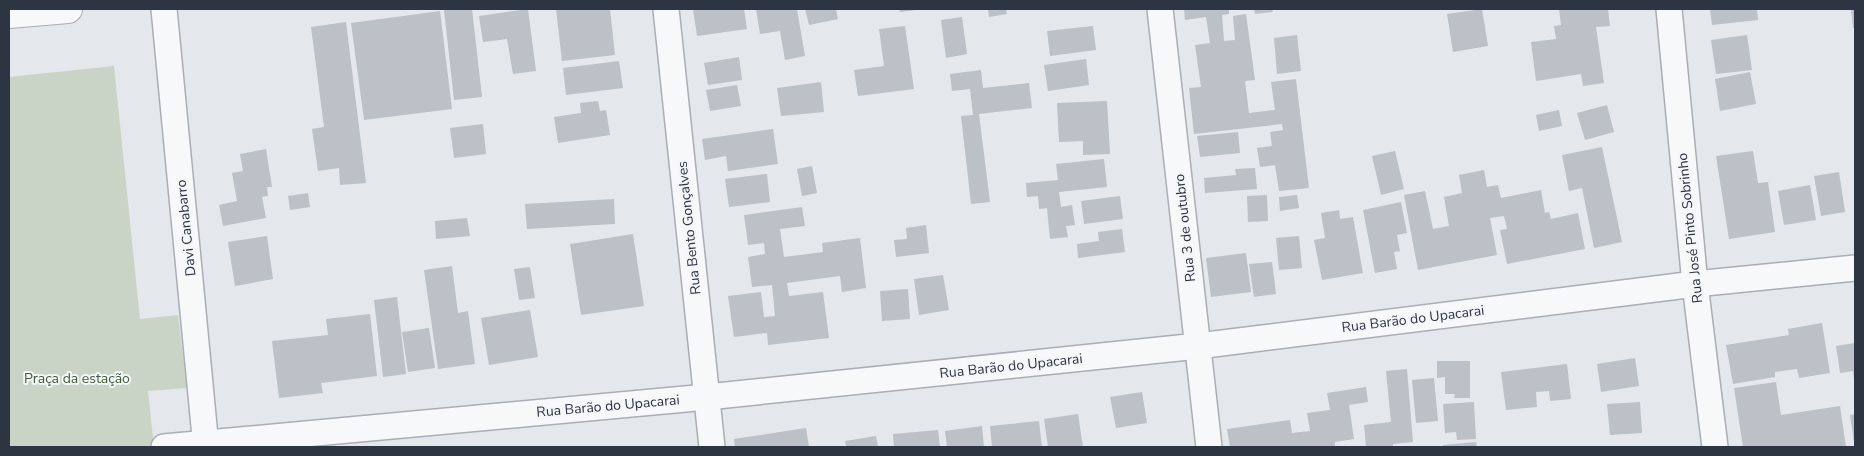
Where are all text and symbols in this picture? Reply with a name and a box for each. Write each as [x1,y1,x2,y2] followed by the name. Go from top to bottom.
[1673,152,1707,304] street label: Rua José Pinto Sobrinho
[673,160,705,296] street label: Rua Bento Gonçalves
[1170,173,1200,283] street label: Rua 3 de outubro
[171,179,201,277] street label: Davi Canabarro
[1341,301,1485,337] street label: Rua Barão do Upacarai
[939,349,1083,383] street label: Rua Barão do Upacarai
[24,369,130,388] park label: Praça da estação
[536,390,680,422] street label: Rua Barão do Upacarai

